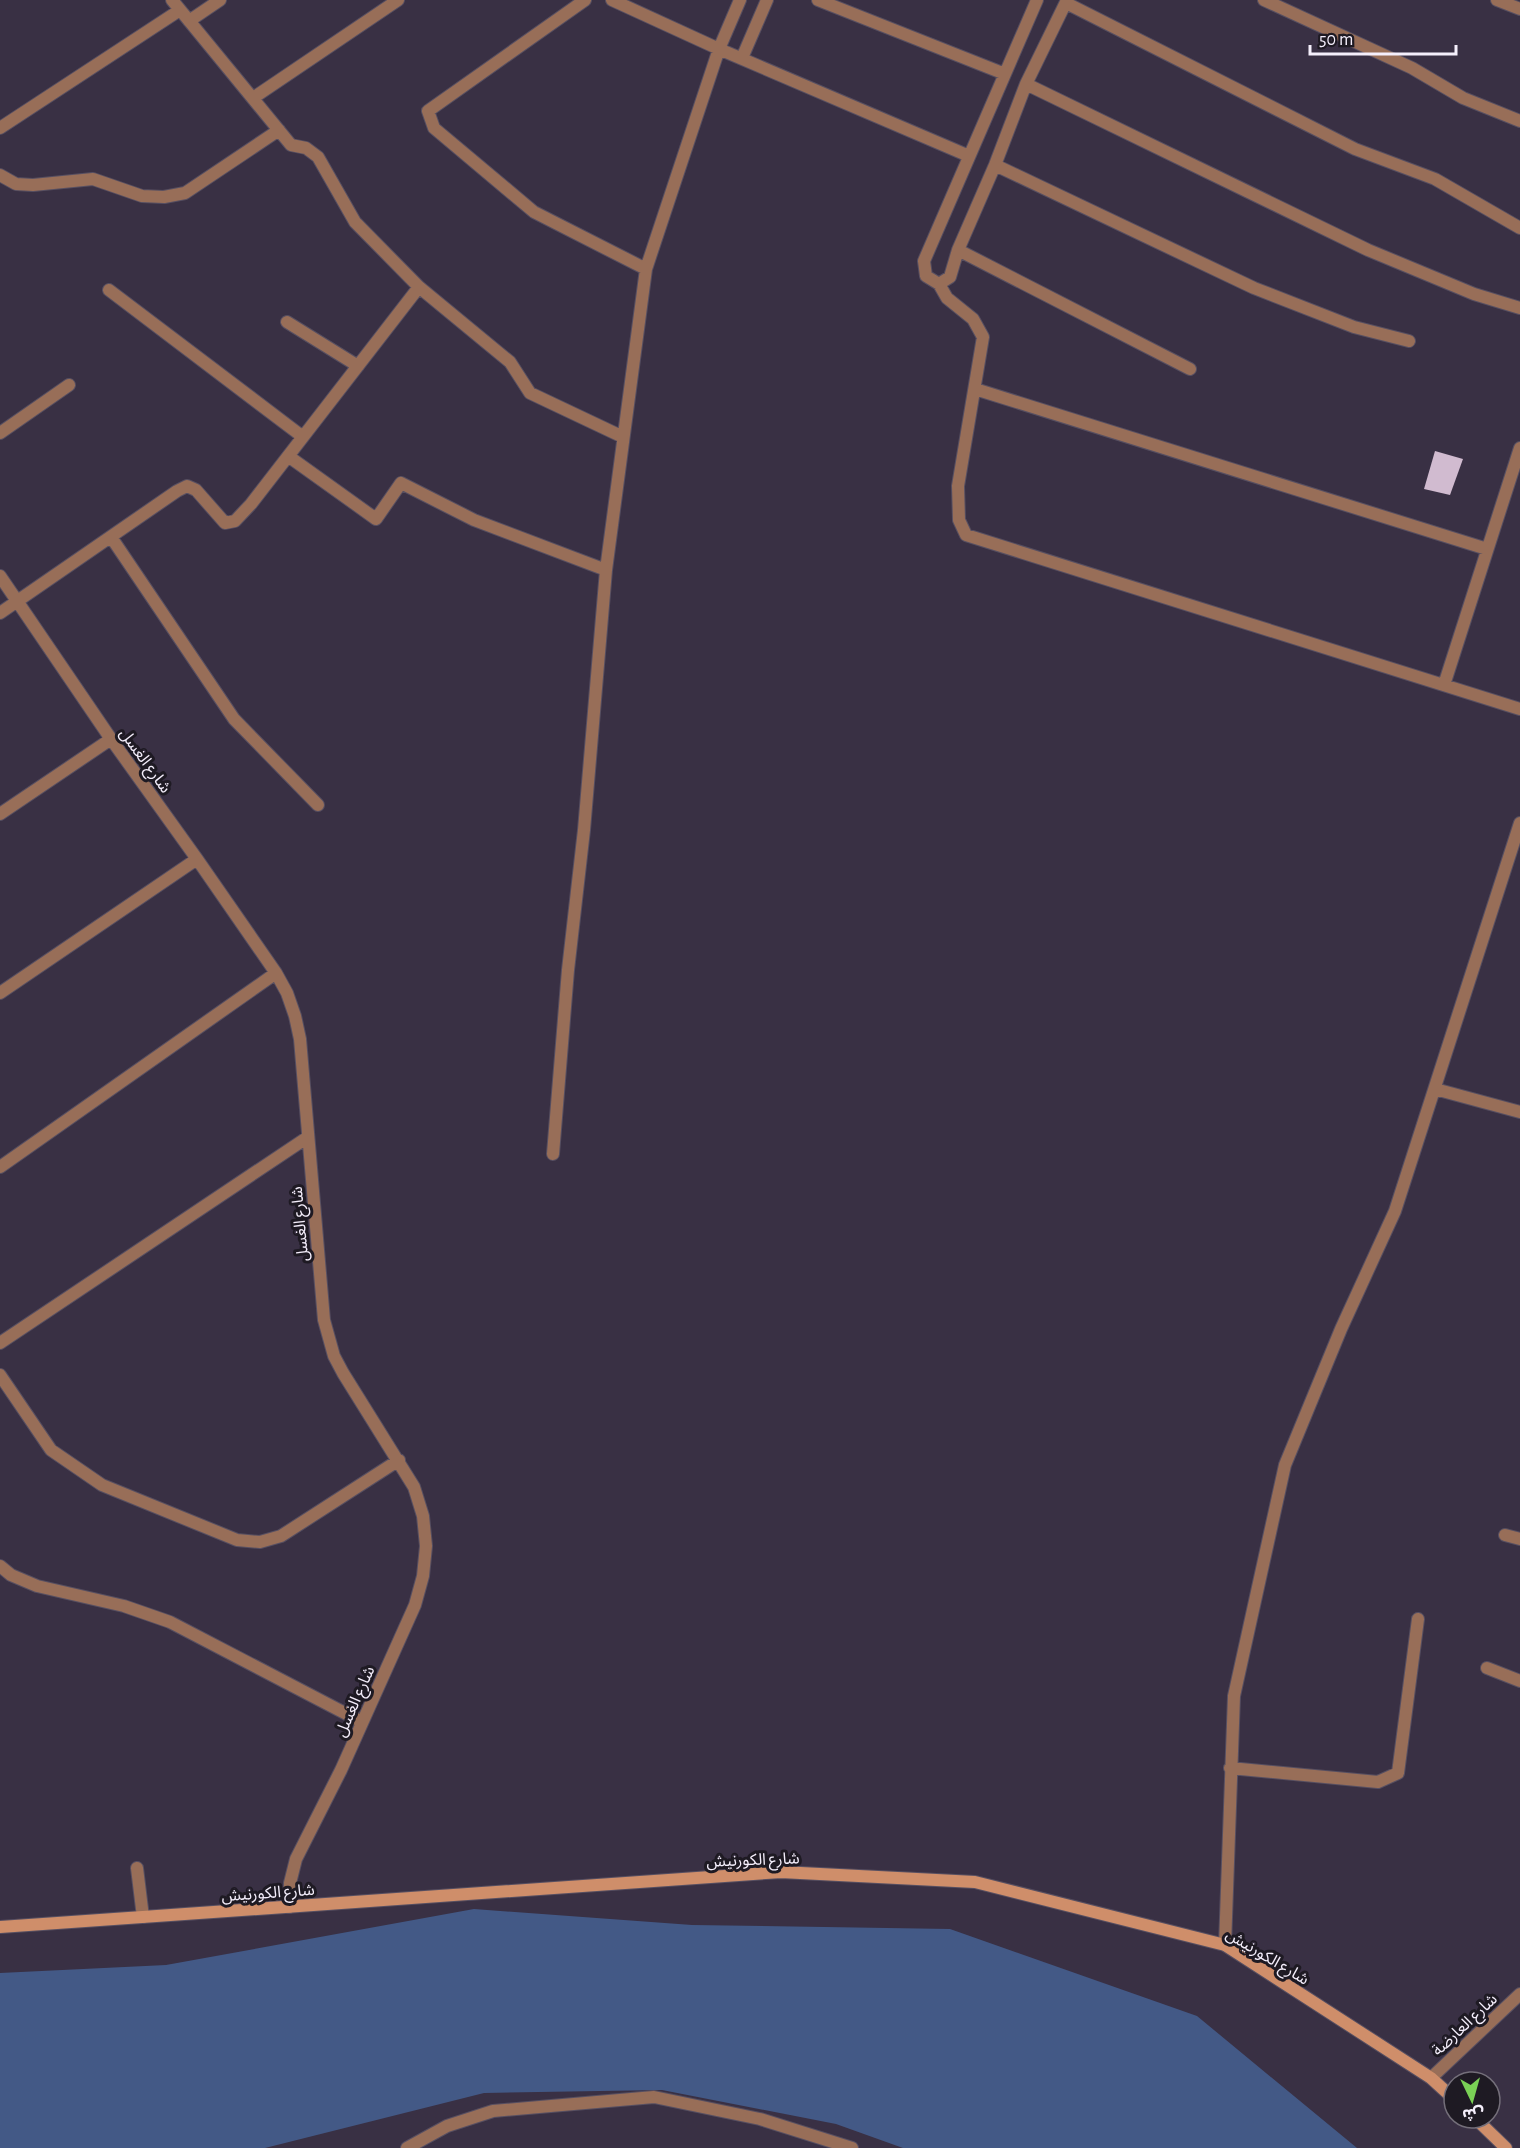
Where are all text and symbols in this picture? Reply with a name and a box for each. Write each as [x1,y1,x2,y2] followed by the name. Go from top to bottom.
[1310,18,1456,56] scale bar
[1319,31,1353,49] text: 50 m
[113,725,174,798] street label: شارع الغسل
[289,1185,315,1262] street label: شارع الغسل
[332,1664,381,1741] street label: شارع الغسل
[706,1850,800,1874] street label: شارع الكورنيش
[221,1882,316,1908] street label: شارع الكورنيش
[1221,1926,1312,1991] street label: شارع الكورنيش
[1429,1991,1503,2062] street label: شارع العارضة
[1442,2070,1502,2130] north arrow
[1461,2104,1485,2123] text: ش

